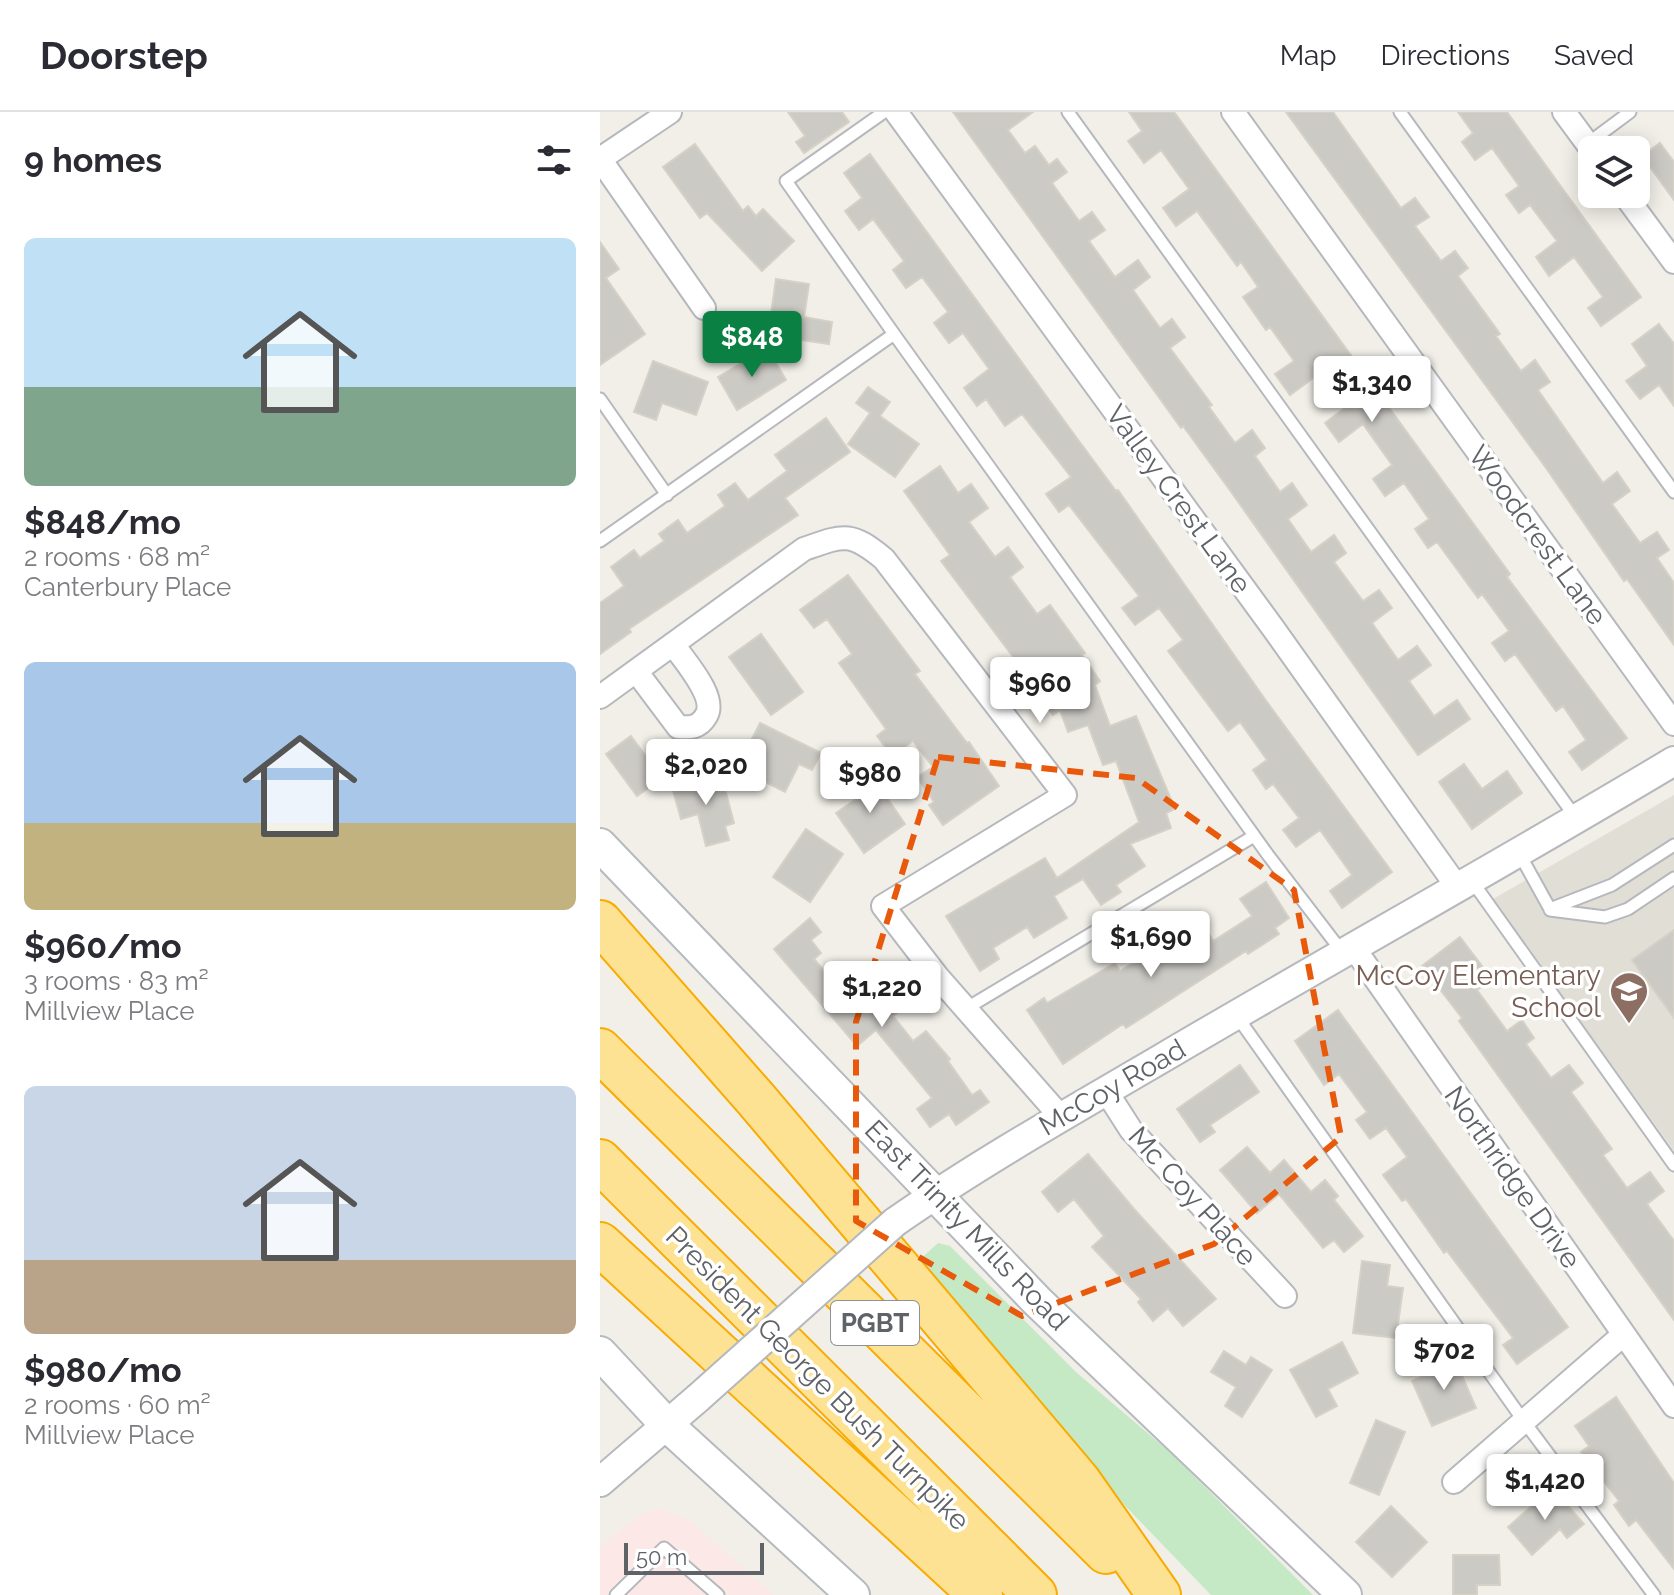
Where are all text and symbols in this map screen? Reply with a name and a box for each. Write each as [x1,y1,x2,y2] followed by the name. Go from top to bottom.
[40,33,208,78] text: Doorstep
[1280,39,1337,72] text: Map
[1381,39,1510,72] text: Directions
[1554,39,1634,72] text: Saved
[1578,136,1650,208] map controls
[1578,136,1650,208] button: layers
[532,138,576,182] icon: filters
[24,140,162,180] text: 9 homes
[228,290,372,434] icon: home
[705,311,799,379] pin: $848
[721,322,783,352] text: $848
[1307,356,1437,424] pin: $1,340
[1332,367,1412,397] text: $1,340
[1099,399,1258,600] street label: Valley Crest Lane
[1461,439,1614,631] street label: Woodcrest Lane
[24,502,181,542] text: $848/mo
[24,542,210,572] text: 2 rooms · 68 m²
[24,572,231,602] text: Canterbury Place
[993,657,1087,725] pin: $960
[1008,668,1072,698] text: $960
[228,714,372,858] icon: home
[641,739,771,807] pin: $2,020
[823,747,917,815] pin: $980
[664,750,748,780] text: $2,020
[838,758,902,788] text: $980
[1086,911,1216,979] pin: $1,690
[1110,922,1192,952] text: $1,690
[24,926,182,966] text: $960/mo
[1355,959,1601,1024] place label: McCoy Elementary School
[817,961,947,1029] pin: $1,220
[24,966,209,996] text: 3 rooms · 83 m²
[1608,970,1650,1025] school or university icon: McCoy Elementary School
[842,972,922,1002] text: $1,220
[24,996,194,1026] text: Millview Place
[1033,1032,1191,1143] street label: McCoy Road
[1438,1080,1588,1275] street label: Northridge Drive
[858,1114,1075,1337] street label: East Trinity Mills Road
[1122,1120,1264,1273] street label: Mc Coy Place
[228,1138,372,1282] icon: home
[659,1220,976,1537] street label: President George Bush Turnpike
[831,1301,919,1345] road number: PGBT
[1397,1324,1491,1392] pin: $702
[1413,1335,1475,1365] text: $702
[24,1350,182,1390] text: $980/mo
[24,1390,211,1420] text: 2 rooms · 60 m²
[24,1420,194,1450] text: Millview Place
[1480,1454,1610,1522] pin: $1,420
[1505,1465,1585,1495] text: $1,420
[624,1539,764,1575] scale bar
[636,1544,687,1570] text: 50 m

